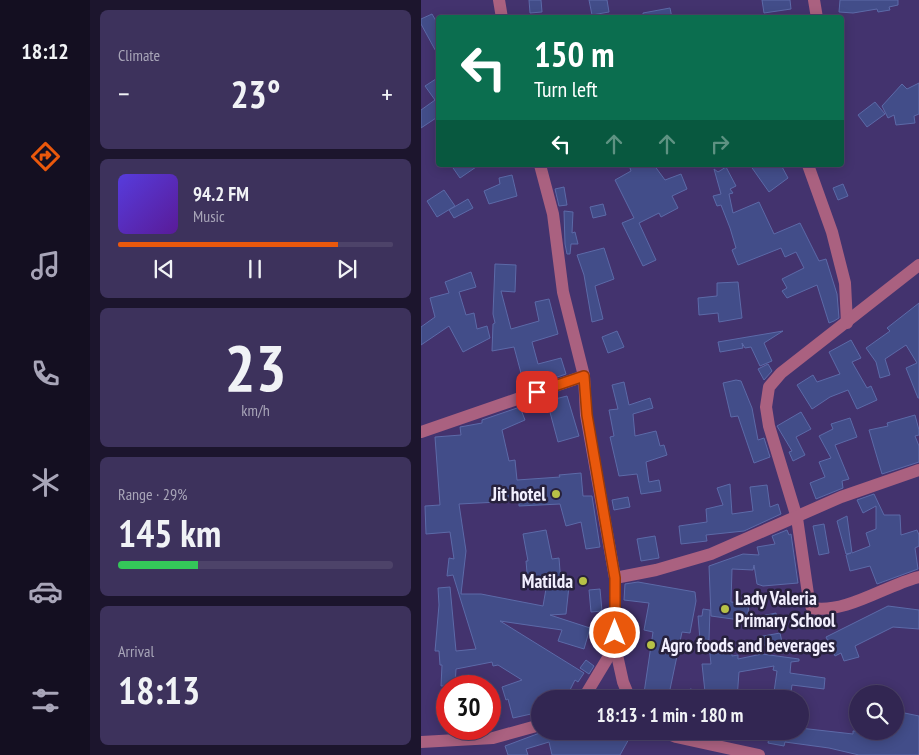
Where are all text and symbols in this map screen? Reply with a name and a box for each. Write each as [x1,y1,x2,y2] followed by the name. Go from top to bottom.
[534,31,615,77] text: 150 m
[451,35,516,100] icon: left
[21,37,69,65] text: 18:12
[118,45,160,65] text: Climate
[230,69,281,118] text: 23°
[118,75,130,112] text: −
[381,75,393,112] text: +
[534,75,598,103] text: Turn left
[547,130,575,158] icon: left
[600,130,628,158] icon: ahead
[653,130,681,158] icon: ahead
[706,130,734,158] icon: right
[28,139,63,174] icon: directions
[193,182,249,206] text: 94.2 FM
[193,206,225,226] text: Music
[28,248,63,283] icon: music
[150,255,178,283] icon: previous
[241,255,269,283] icon: pause
[333,255,361,283] icon: next
[224,325,287,409] text: 23
[28,356,63,391] icon: phone
[516,371,558,413] pin
[523,378,551,406] icon: arrive
[241,400,270,420] text: km/h
[28,465,63,500] icon: climate
[491,482,546,506] place label: Jit hotel
[118,484,187,504] text: Range · 29%
[550,488,562,500] marker: Jit hotel
[118,508,221,557] text: 145 km
[522,569,573,593] place label: Matilda
[28,574,63,609] icon: car
[577,575,589,587] marker: Matilda
[735,586,836,632] place label: Lady Valeria Primary School
[719,603,731,615] marker: Lady Valeria Primary School
[588,606,640,658] position arrow
[660,633,835,657] place label: Agro foods and beverages
[645,639,657,651] marker: Agro foods and beverages
[118,641,154,661] text: Arrival
[118,665,200,714] text: 18:13
[436,675,501,740] speed limit sign: 30
[28,683,63,718] icon: filters
[849,685,904,740] map controls
[849,685,904,740] button: search
[597,703,743,727] text: 18:13 · 1 min · 180 m

